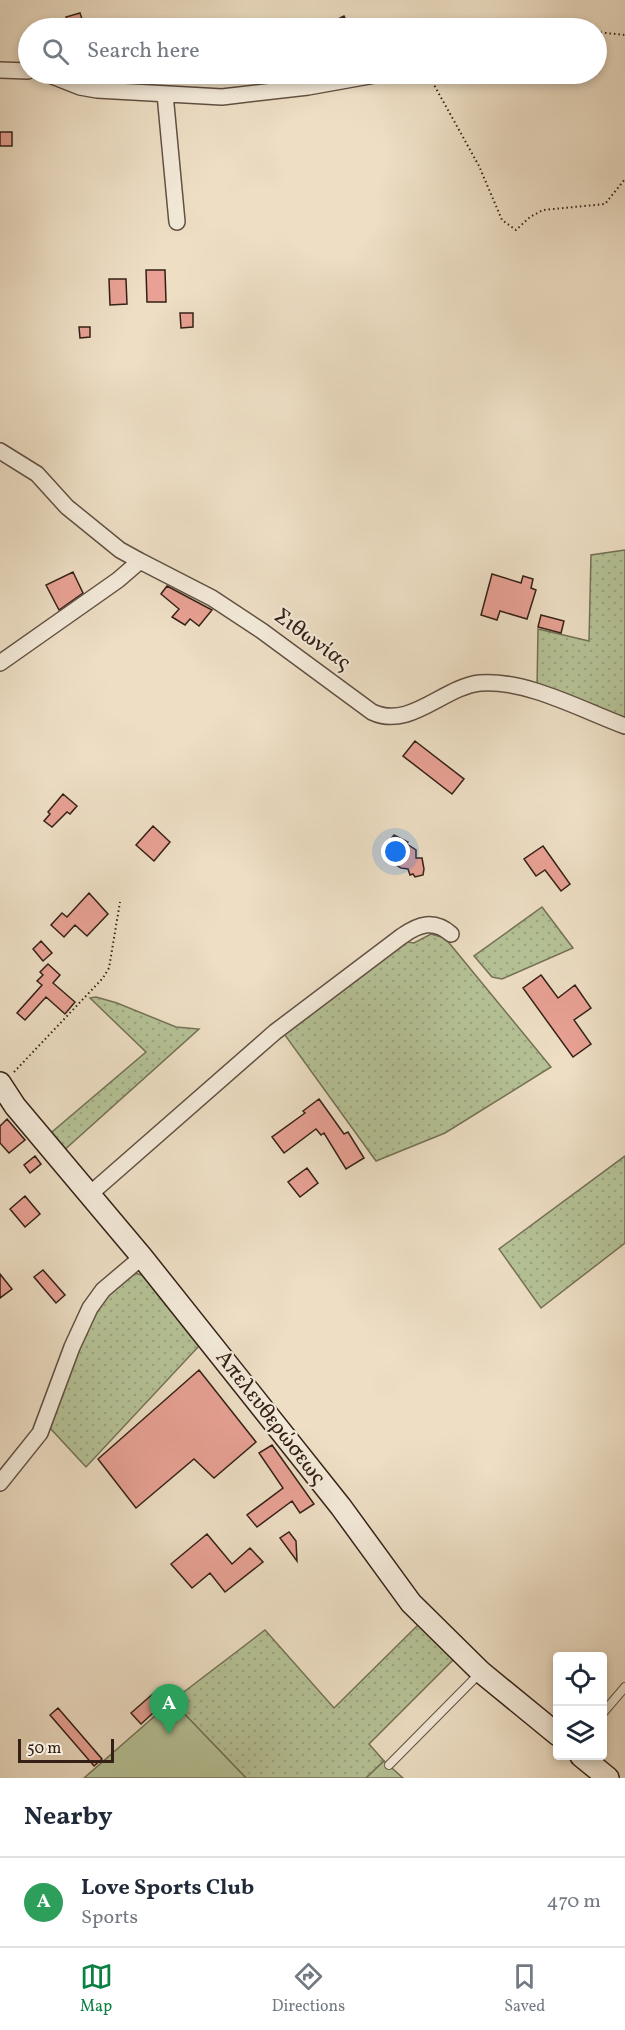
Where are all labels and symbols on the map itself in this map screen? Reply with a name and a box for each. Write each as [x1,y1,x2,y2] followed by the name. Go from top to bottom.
[267,601,357,679] street label: Σιθωνίας
[381,837,410,866] your location
[207,1344,333,1492] street label: Απελευθερώσεως
[150,1684,188,1734] pin: A
[18,1736,114,1764] scale bar

